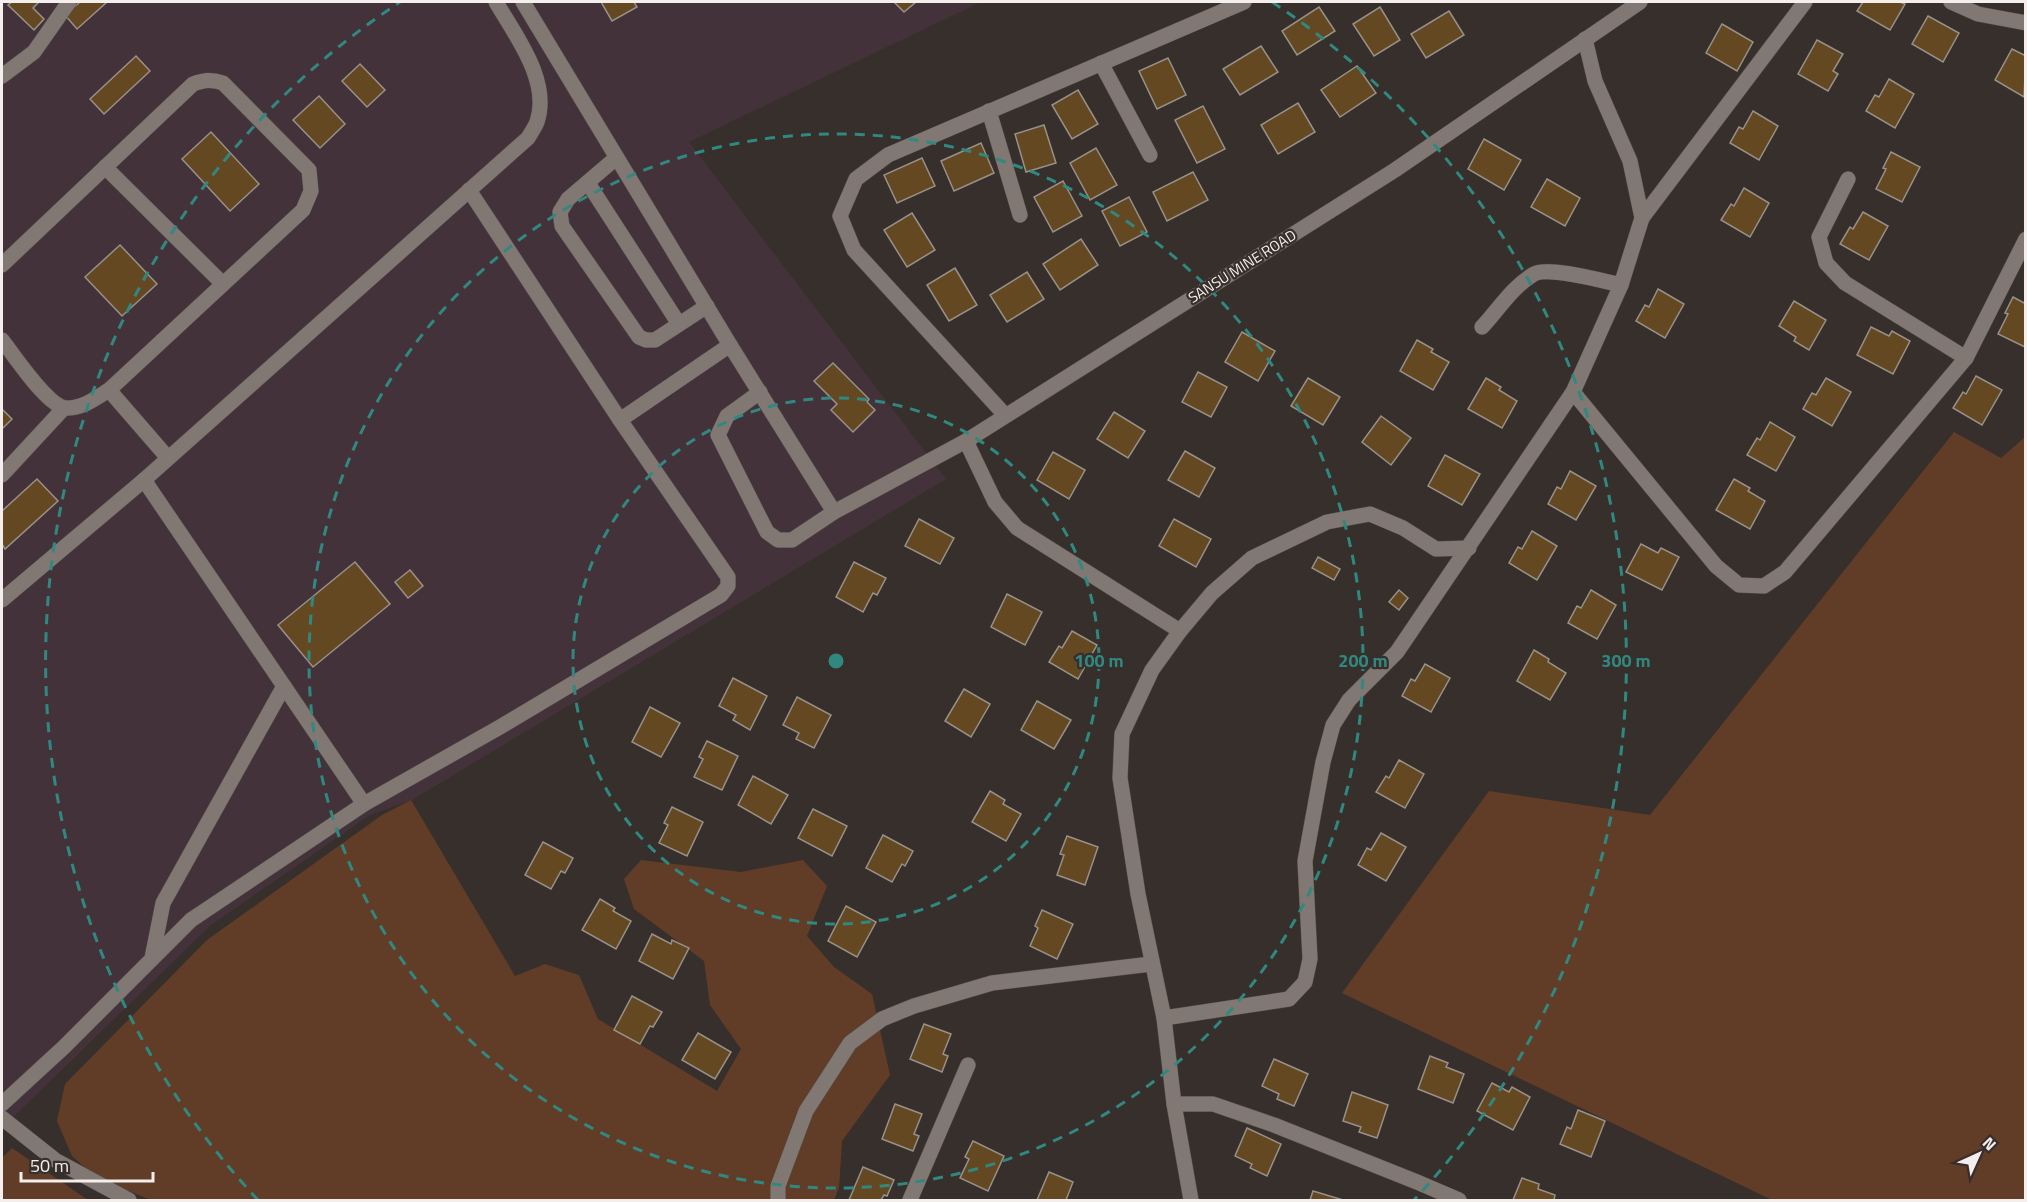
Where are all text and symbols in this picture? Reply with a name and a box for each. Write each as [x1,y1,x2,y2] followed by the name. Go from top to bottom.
[1183,223,1301,309] street label: SANSU MINE ROAD
[1074,647,1124,674] text: 100 m
[1338,647,1388,674] text: 200 m
[1601,647,1651,674] text: 300 m
[826,651,846,671] centre of rings
[1949,1124,2009,1184] north arrow
[1977,1131,2002,1156] text: N
[21,1145,153,1183] scale bar
[30,1152,69,1179] text: 50 m

